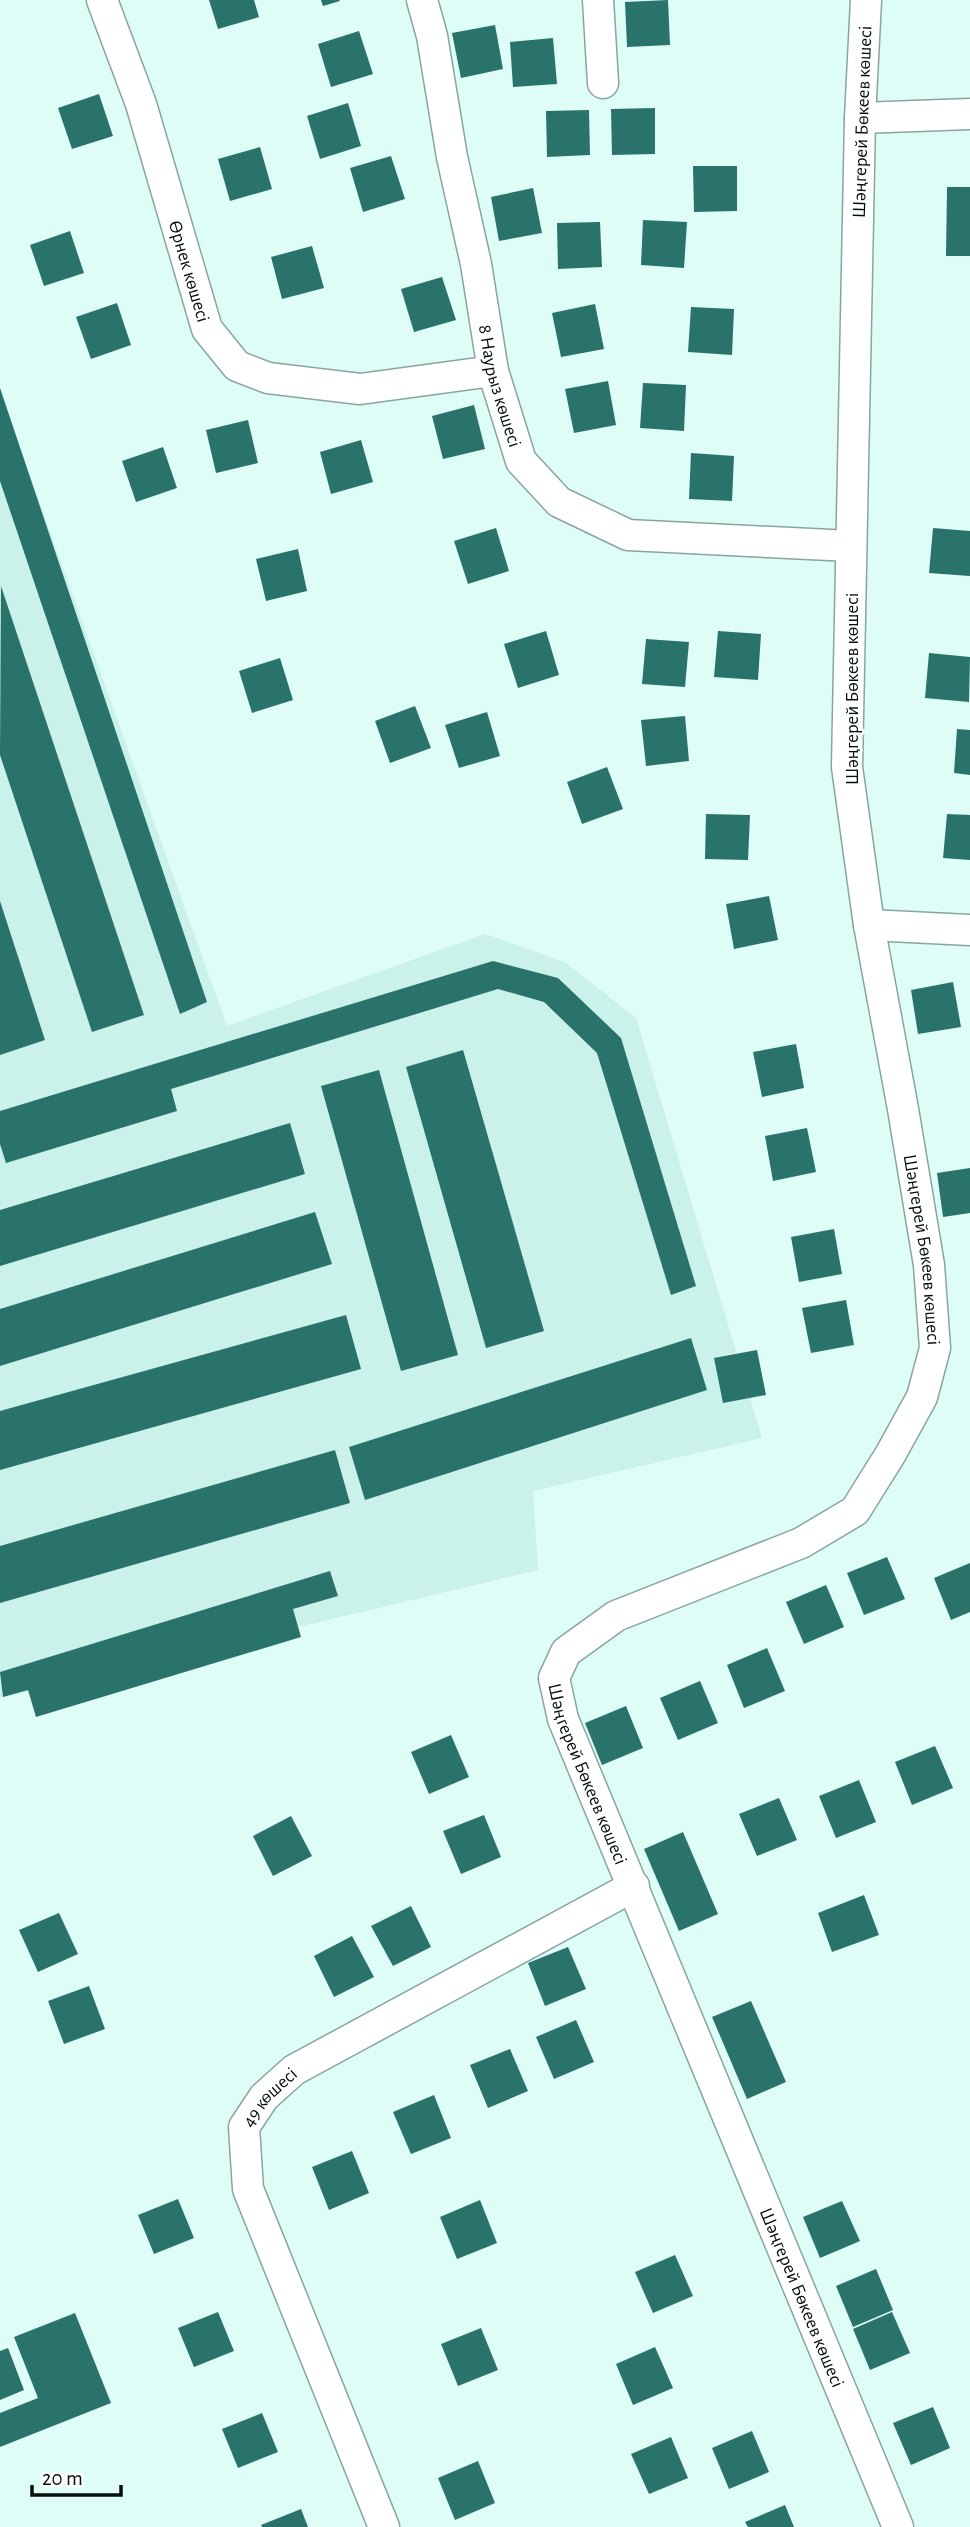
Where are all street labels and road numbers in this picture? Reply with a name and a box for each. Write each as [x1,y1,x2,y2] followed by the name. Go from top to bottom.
[850,25,875,219] street label: Шәңгерей Бөкеев көшесі
[165,218,212,324] street label: Өрнек көшесі
[475,323,524,450] street label: 8 Наурыз көшесі
[843,593,862,785] street label: Шәңгерей Бөкеев көшесі
[900,1153,943,1346] street label: Шәңгерей Бөкеев көшесі
[544,1682,630,1868] street label: Шәңгерей Бөкеев көшесі
[239,2064,301,2131] street label: 49 көшесі
[756,2205,847,2390] street label: Шәңгерей Бөкеев көшесі

